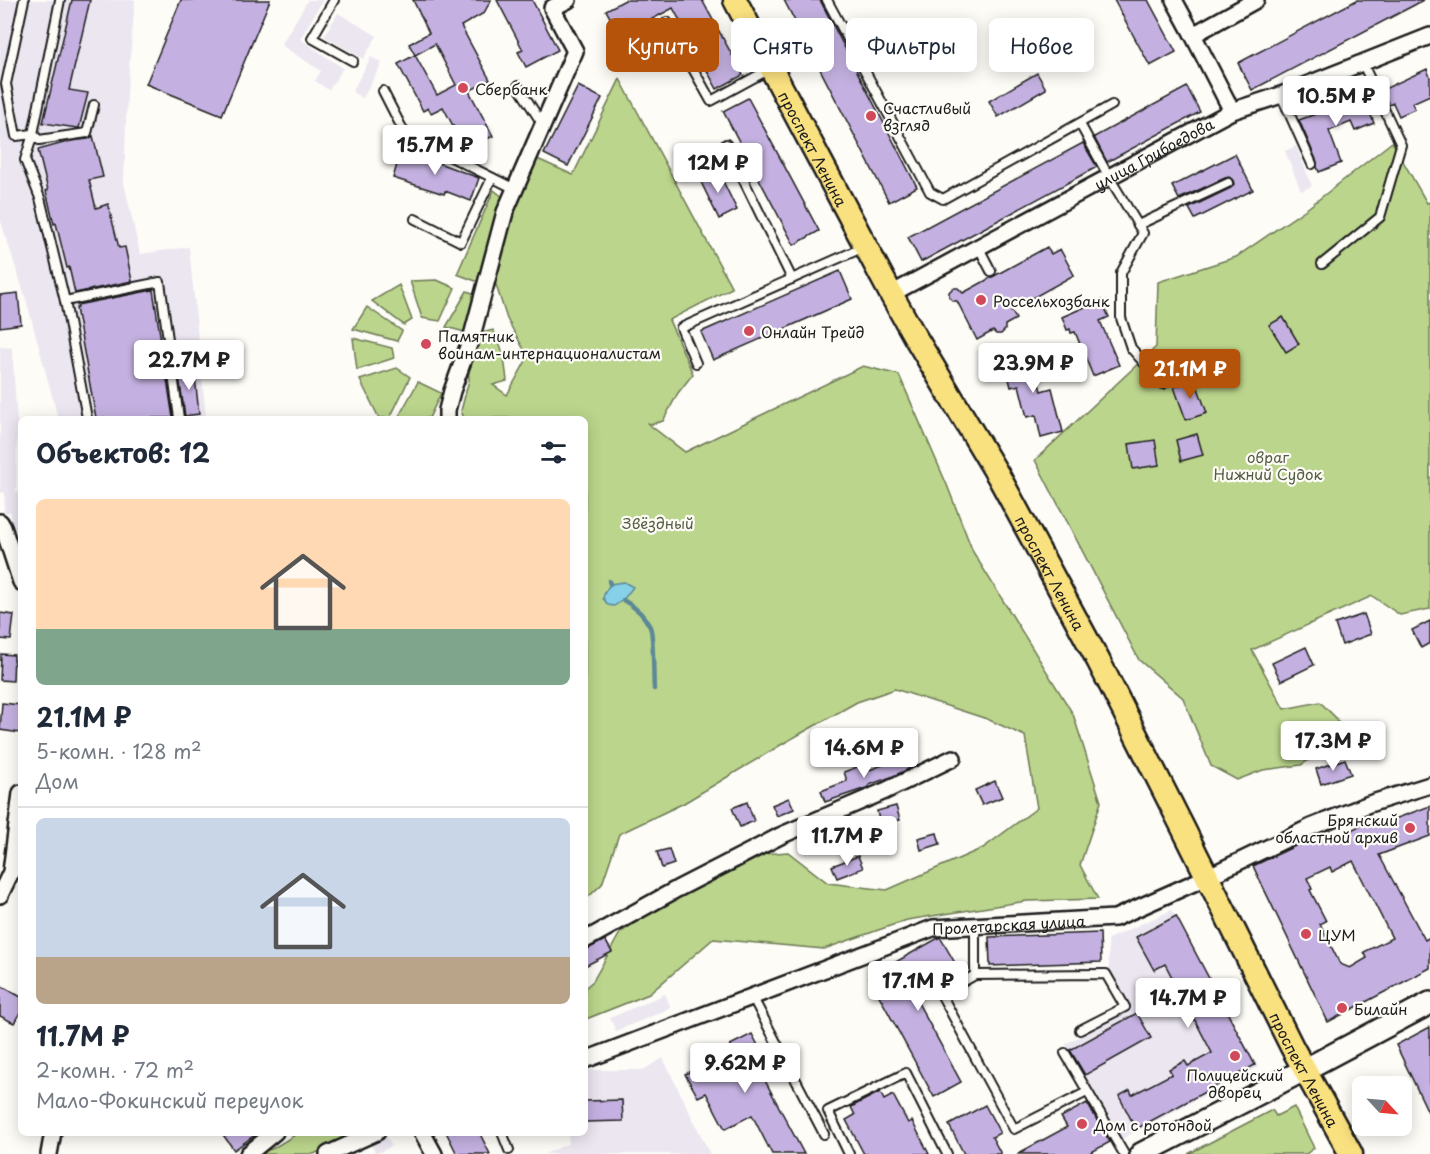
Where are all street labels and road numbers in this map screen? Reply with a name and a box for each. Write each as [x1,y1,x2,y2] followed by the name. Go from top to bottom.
[774,87,854,211] street label: проспект Ленина
[1090,111,1218,195] street label: улица Грибоедова
[1010,511,1092,635] street label: проспект Ленина
[932,908,1086,940] street label: Пролетарская улица
[1265,1008,1346,1132] street label: проспект Ленина

